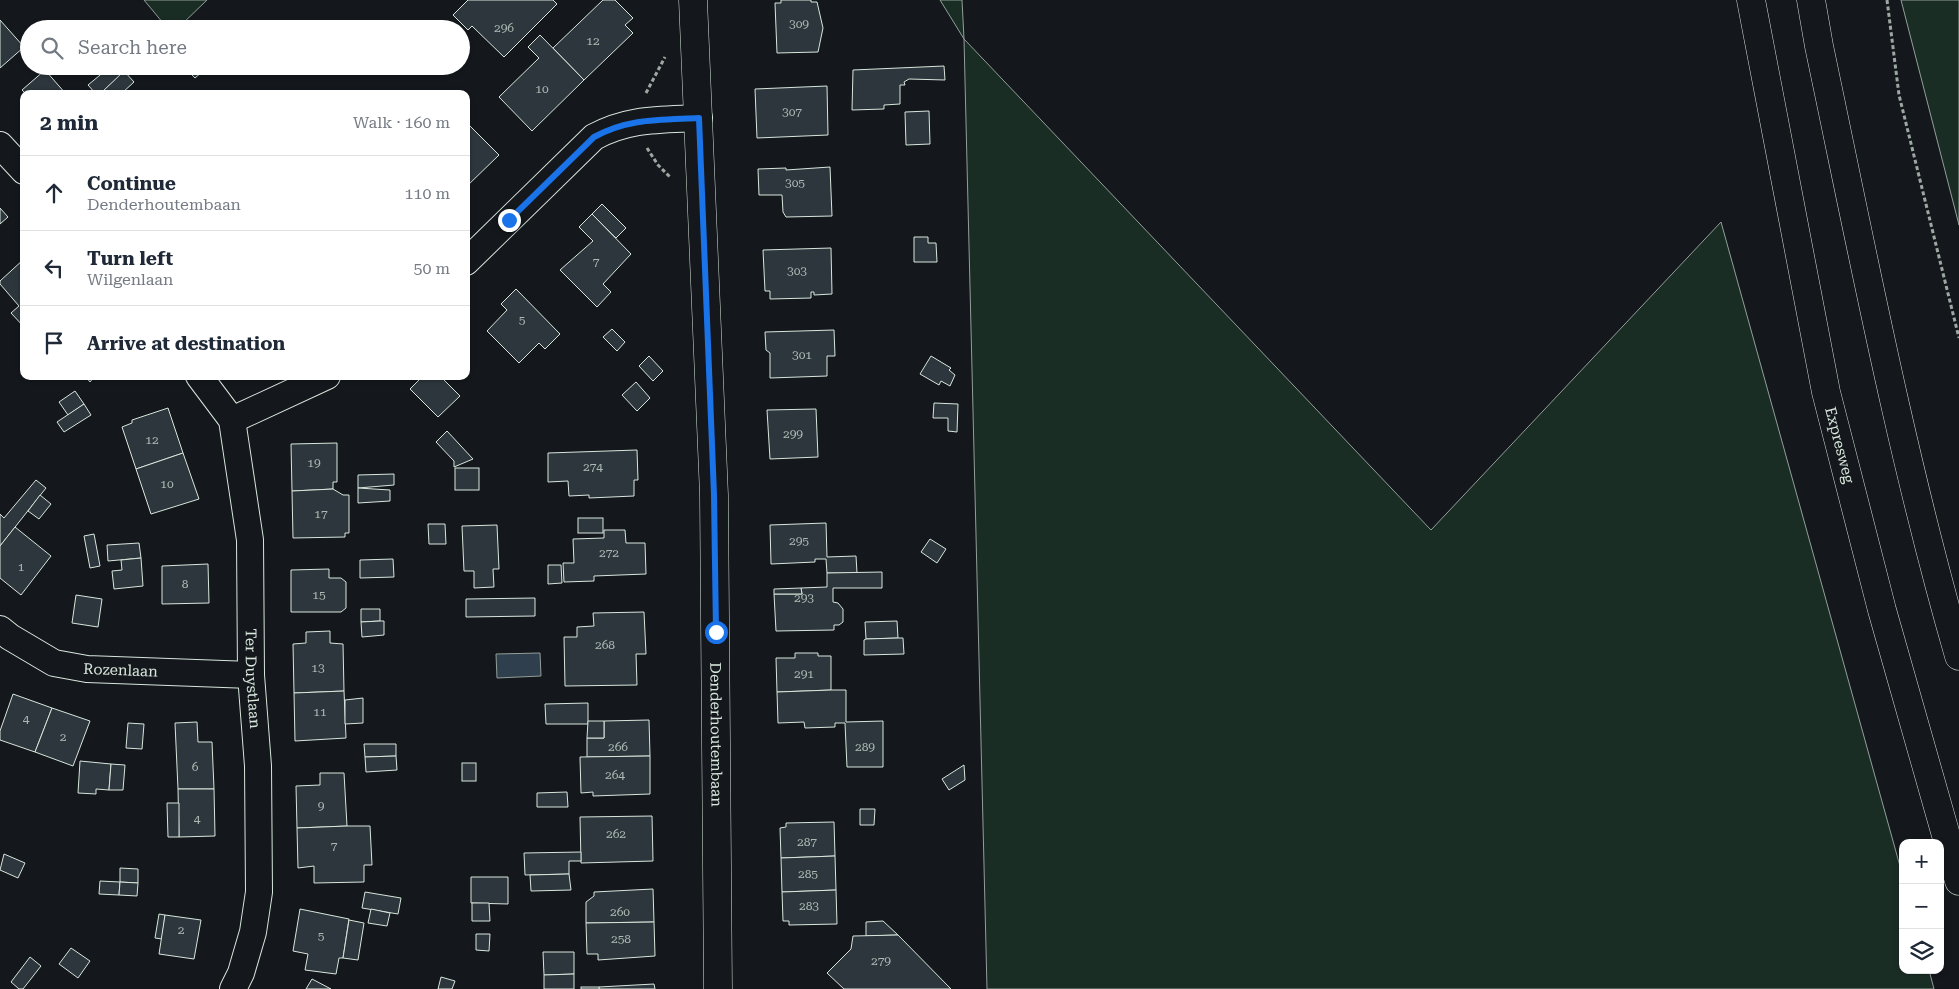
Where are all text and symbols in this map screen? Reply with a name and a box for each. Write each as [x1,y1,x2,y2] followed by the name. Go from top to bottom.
[789,17,809,31] house number: 309
[20,20,470,75] search box
[494,21,514,35] house number: 296
[38,34,66,62] icon: search
[586,34,600,48] house number: 12
[78,36,187,59] text: Search here
[535,82,549,96] house number: 10
[782,105,802,119] house number: 307
[40,111,98,135] text: 2 min
[353,113,450,132] text: Walk · 160 m
[87,172,176,195] text: Continue
[785,176,805,190] house number: 305
[40,179,68,207] icon: ahead
[404,184,450,203] text: 110 m
[87,195,241,214] text: Denderhoutembaan
[498,209,521,232] route end
[87,247,173,270] text: Turn left
[40,254,68,282] icon: left
[593,255,600,269] house number: 7
[413,259,450,278] text: 50 m
[787,264,807,278] house number: 303
[87,270,173,289] text: Wilgenlaan
[519,313,526,327] house number: 5
[40,329,68,357] icon: arrive
[87,332,285,355] text: Arrive at destination
[792,348,812,362] house number: 301
[1821,405,1858,486] street label: Expresweg
[783,427,803,441] house number: 299
[145,433,159,447] house number: 12
[307,456,321,470] house number: 19
[583,460,603,474] house number: 274
[160,477,174,491] house number: 10
[314,507,328,521] house number: 17
[789,534,809,548] house number: 295
[599,546,619,560] house number: 272
[18,560,25,574] house number: 1
[182,577,189,591] house number: 8
[312,588,326,602] house number: 15
[794,591,814,605] house number: 293
[705,621,728,644] route start
[242,628,264,730] street label: Ter Duystlaan
[595,638,615,652] house number: 268
[83,660,158,681] street label: Rozenlaan
[311,661,325,675] house number: 13
[706,662,726,807] street label: Denderhoutembaan
[794,667,814,681] house number: 291
[313,705,327,719] house number: 11
[23,712,30,726] house number: 4
[60,730,67,744] house number: 2
[608,740,628,754] house number: 266
[855,740,875,754] house number: 289
[192,760,199,774] house number: 6
[605,768,625,782] house number: 264
[318,799,325,813] house number: 9
[194,812,201,826] house number: 4
[606,827,626,841] house number: 262
[797,835,817,849] house number: 287
[331,839,338,853] house number: 7
[1899,839,1944,974] map controls
[1899,839,1944,884] button: +
[798,867,818,881] house number: 285
[1899,884,1944,929] button: −
[799,899,819,913] house number: 283
[610,905,630,919] house number: 260
[178,923,185,937] house number: 2
[318,929,325,943] house number: 5
[1899,929,1944,974] button: layers
[611,932,631,946] house number: 258
[871,954,891,968] house number: 279

